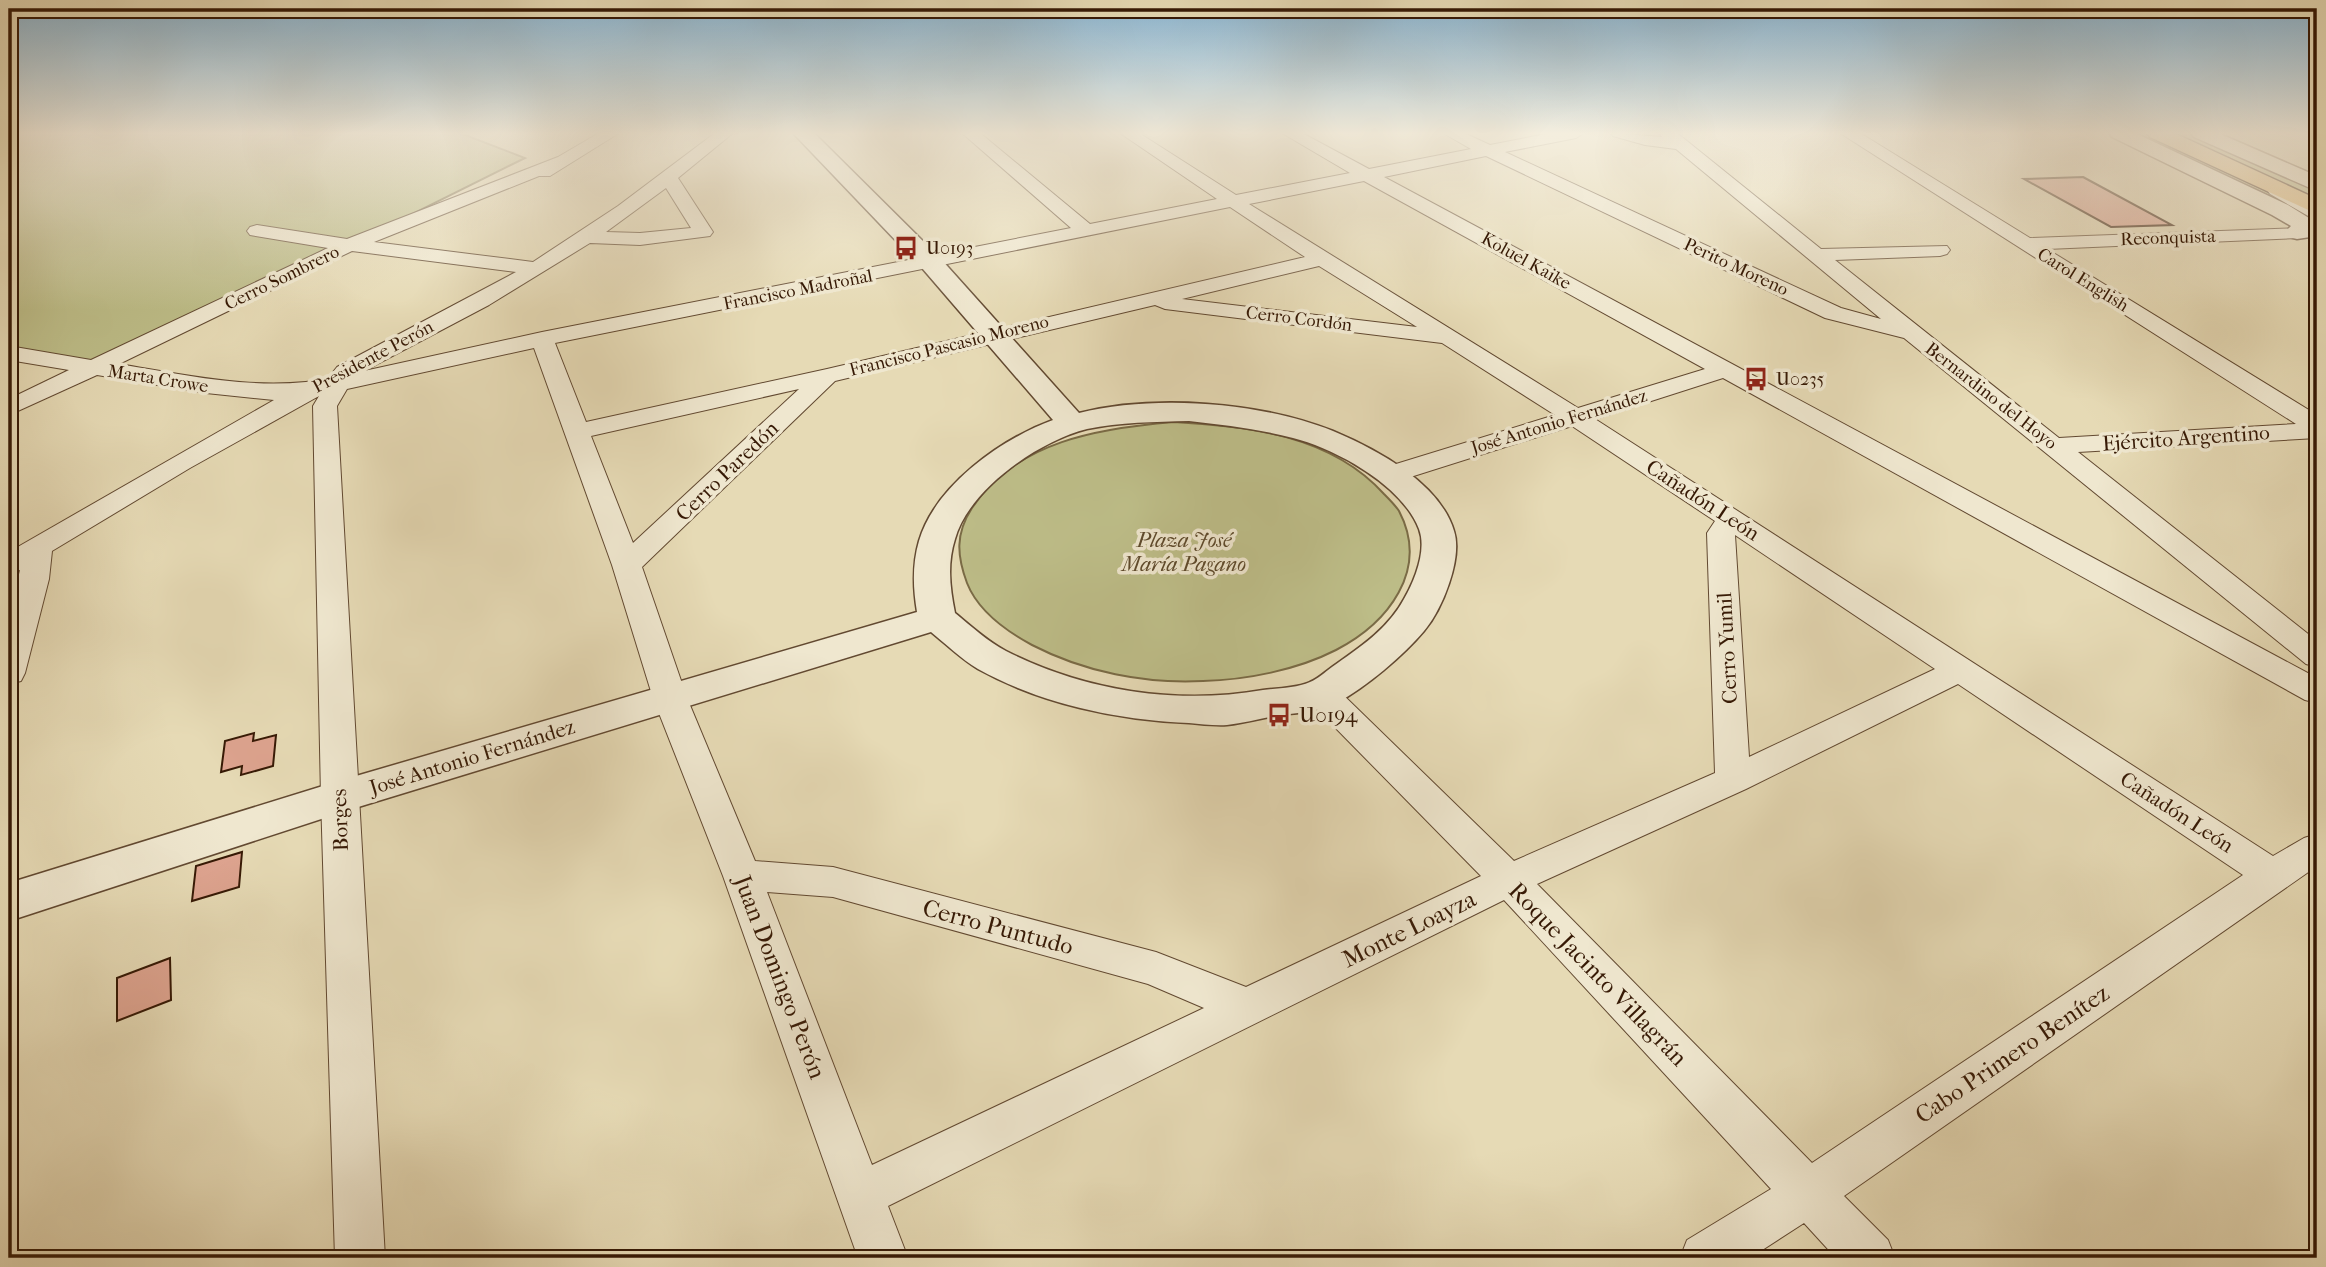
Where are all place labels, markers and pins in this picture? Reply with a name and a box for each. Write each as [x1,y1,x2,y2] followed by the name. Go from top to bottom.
[892,234,920,262] bus stop icon: U0193
[926,238,973,259] place label: U0193
[1742,365,1770,393] bus stop icon: U0235
[1776,369,1825,390] place label: U0235
[1265,701,1293,729] bus stop icon: U0194
[1299,703,1358,727] place label: U0194

